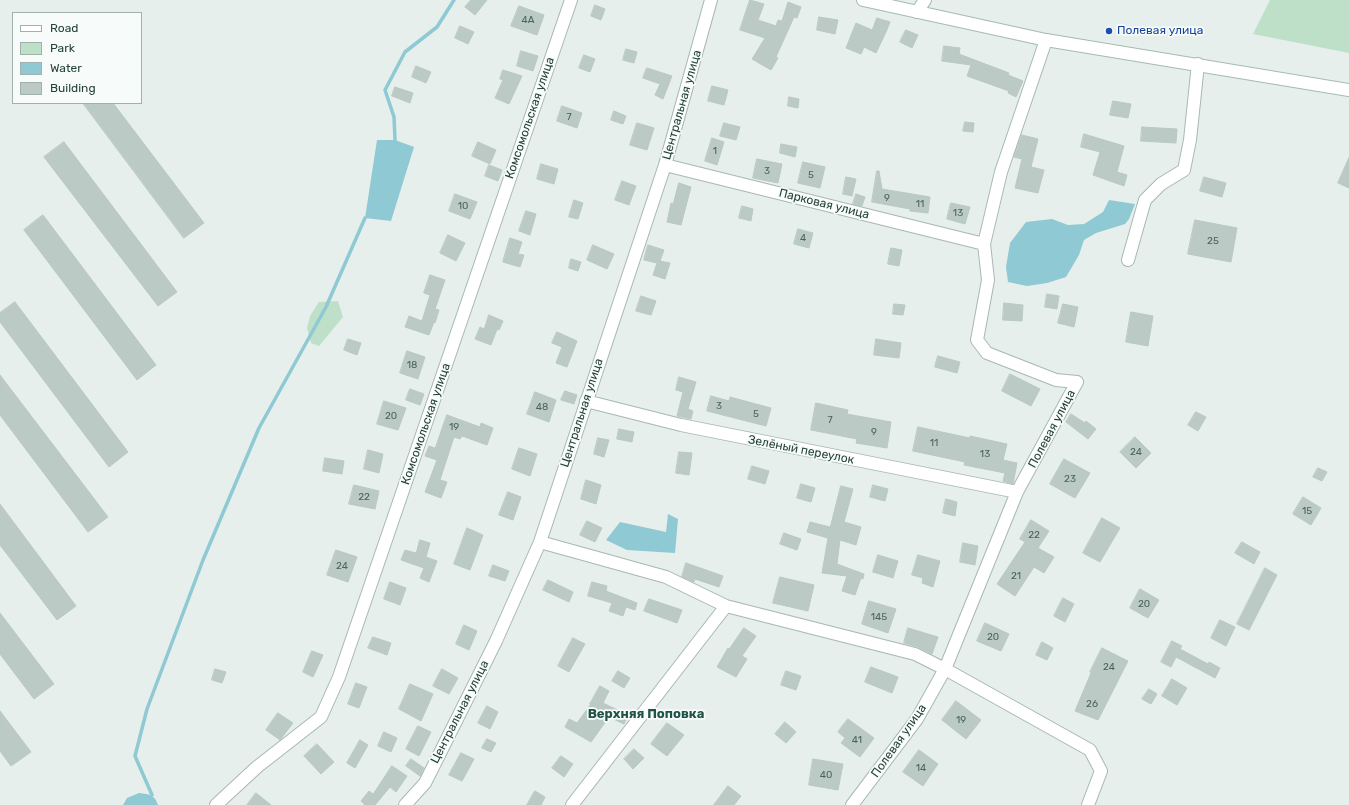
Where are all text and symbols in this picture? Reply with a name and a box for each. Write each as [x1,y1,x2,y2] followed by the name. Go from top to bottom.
[12,12,142,104] legend
[522,14,534,26] house number: 4А
[50,21,78,35] text: Road
[1117,24,1203,38] place label: Полевая улица
[1104,26,1114,36] marker: Полевая улица
[50,41,75,55] text: Park
[659,48,705,162] street label: Центральная улица
[502,55,558,181] street label: Комсомольская улица
[50,61,82,75] text: Water
[50,81,96,95] text: Building
[566,111,572,123] house number: 7
[713,145,717,157] house number: 1
[764,165,770,177] house number: 3
[808,169,814,181] house number: 5
[777,186,871,222] street label: Парковая улица
[884,192,890,204] house number: 9
[916,198,924,210] house number: 11
[458,200,468,212] house number: 10
[953,207,963,219] house number: 13
[800,232,806,244] house number: 4
[1207,235,1219,247] house number: 25
[558,357,606,469] street label: Центральная улица
[407,359,417,371] house number: 18
[398,361,454,487] street label: Комсомольская улица
[1025,387,1079,471] street label: Полевая улица
[716,400,722,412] house number: 3
[536,401,548,413] house number: 48
[753,408,759,420] house number: 5
[385,410,397,422] house number: 20
[827,414,833,426] house number: 7
[449,421,459,433] house number: 19
[871,426,877,438] house number: 9
[747,433,855,467] street label: Зелёный переулок
[930,437,938,449] house number: 11
[1130,446,1142,458] house number: 24
[980,448,990,460] house number: 13
[1064,473,1076,485] house number: 23
[358,491,370,503] house number: 22
[1302,505,1312,517] house number: 15
[1028,529,1040,541] house number: 22
[336,560,348,572] house number: 24
[1011,570,1021,582] house number: 21
[1138,598,1150,610] house number: 20
[871,611,887,623] house number: 145
[987,631,999,643] house number: 20
[428,658,492,766] street label: Центральная улица
[1103,661,1115,673] house number: 24
[1086,698,1098,710] house number: 26
[868,701,930,781] street label: Полевая улица
[588,706,704,722] district label: Верхняя Поповка
[956,714,966,726] house number: 19
[852,734,862,746] house number: 41
[916,762,926,774] house number: 14
[820,769,832,781] house number: 40

